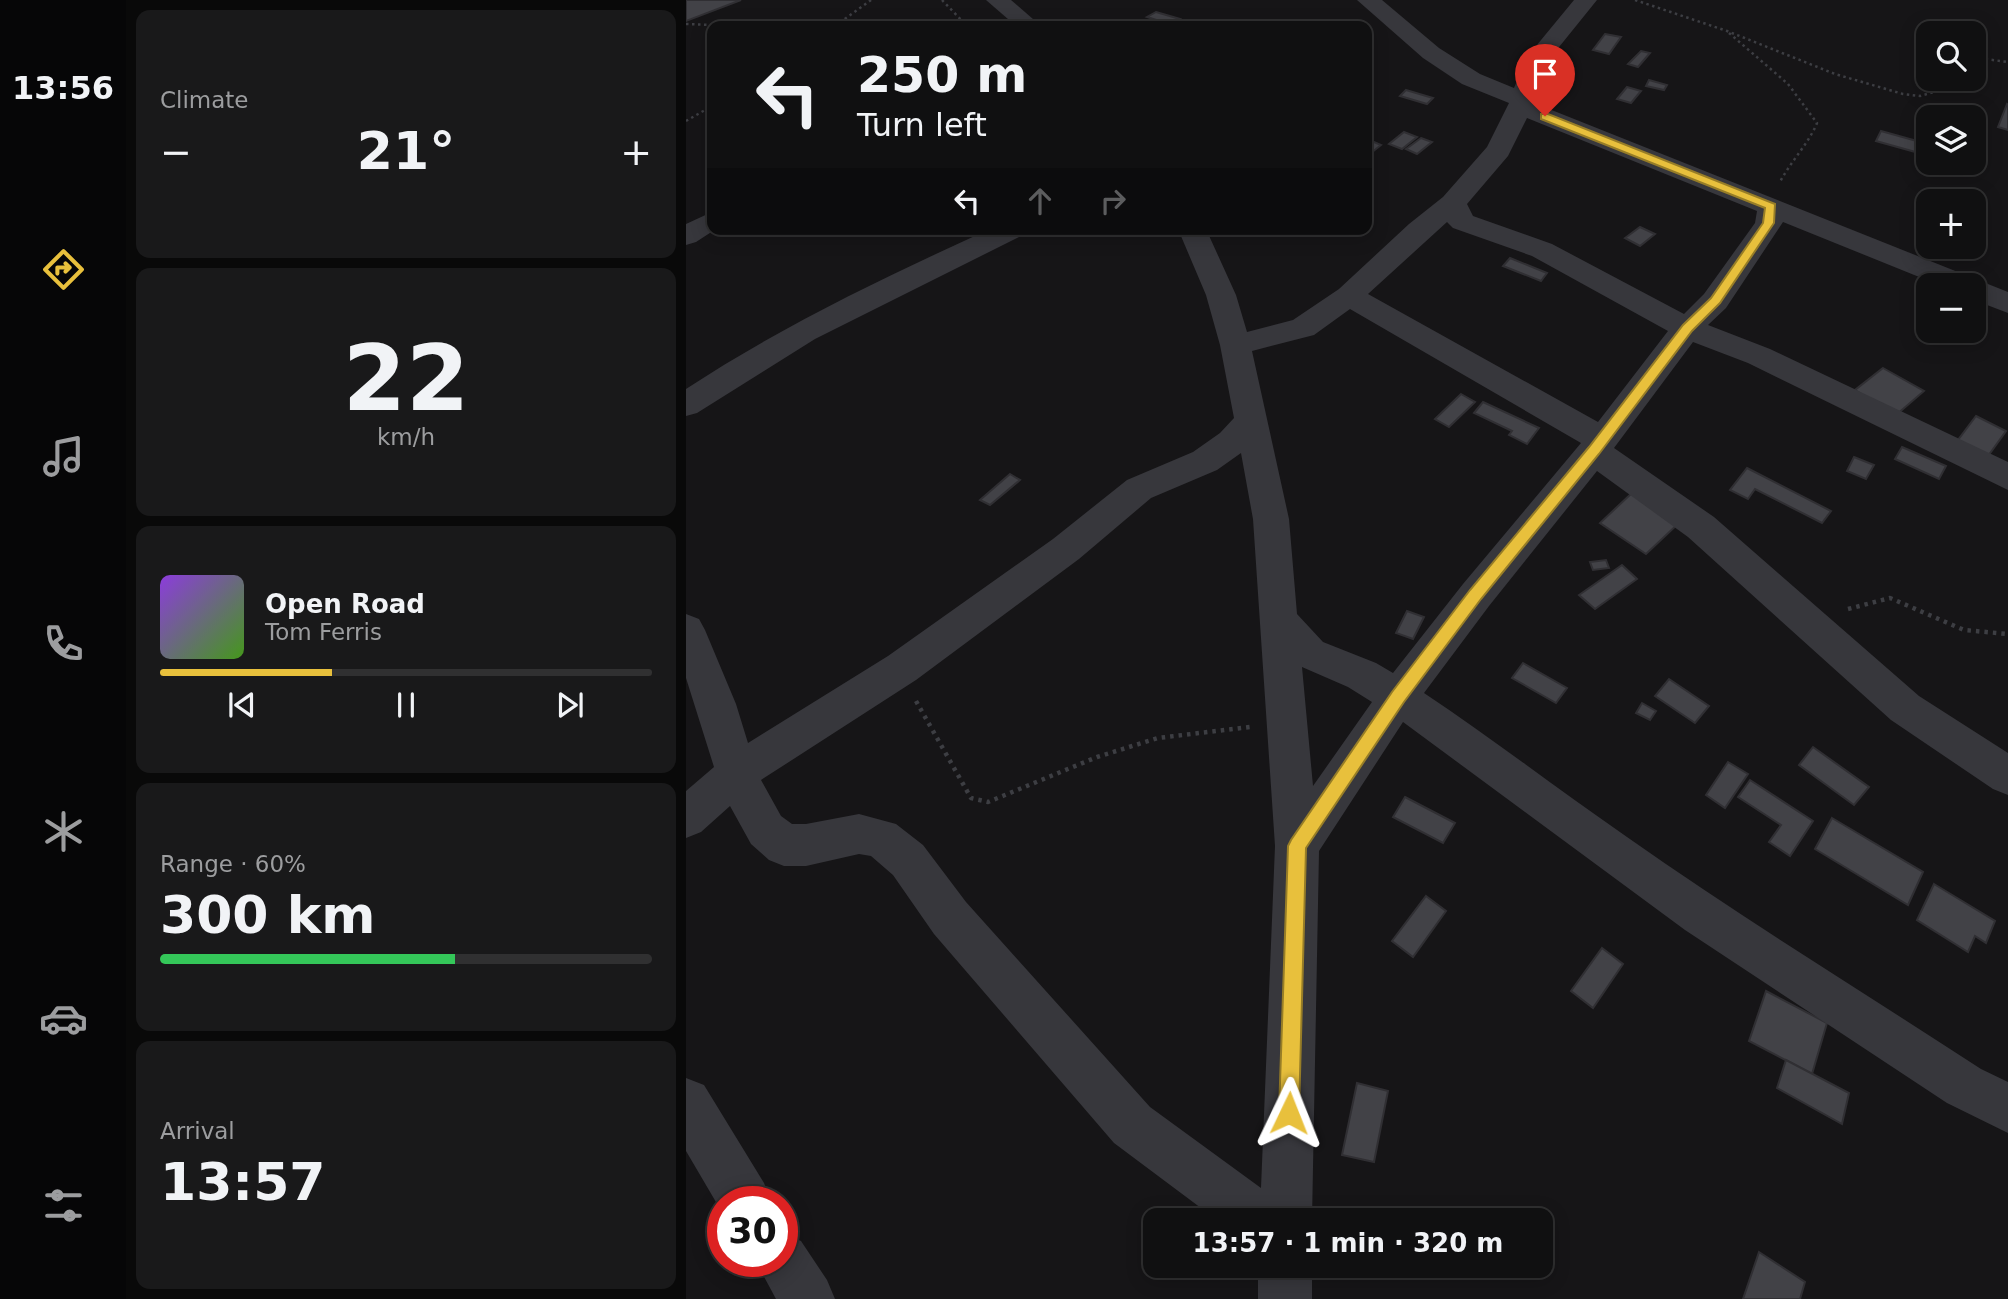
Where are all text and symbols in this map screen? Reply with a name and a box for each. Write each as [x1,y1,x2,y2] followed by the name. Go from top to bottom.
[1916,21,1986,343] map controls
[1916,21,1986,91] button: search
[1515,44,1575,116] pin
[857,47,1027,104] text: 250 m
[742,49,833,140] icon: left
[1526,55,1564,93] icon: arrive
[12,69,114,107] text: 13:56
[160,87,249,113] text: Climate
[1916,105,1986,175] button: layers
[857,106,987,144] text: Turn left
[357,121,455,181] text: 21°
[160,130,192,174] text: −
[620,130,652,174] text: +
[948,182,986,220] icon: left
[1021,182,1059,220] icon: ahead
[1094,182,1132,220] icon: right
[1916,189,1986,259] button: +
[39,245,88,294] icon: directions
[1916,273,1986,343] button: −
[343,326,469,431] text: 22
[377,424,435,450] text: km/h
[39,432,88,481] icon: music
[265,589,425,619] text: Open Road
[39,619,88,668] icon: phone
[265,619,382,645] text: Tom Ferris
[223,686,261,724] icon: previous
[387,686,425,724] icon: pause
[551,686,589,724] icon: next
[39,807,88,856] icon: climate
[160,851,306,877] text: Range · 60%
[160,885,375,945] text: 300 km
[39,994,88,1043] icon: car
[1252,1076,1326,1150] position arrow
[160,1118,235,1144] text: Arrival
[160,1152,326,1212] text: 13:57
[39,1181,88,1230] icon: filters
[707,1186,798,1277] speed limit sign: 30
[1193,1228,1503,1258] text: 13:57 · 1 min · 320 m

